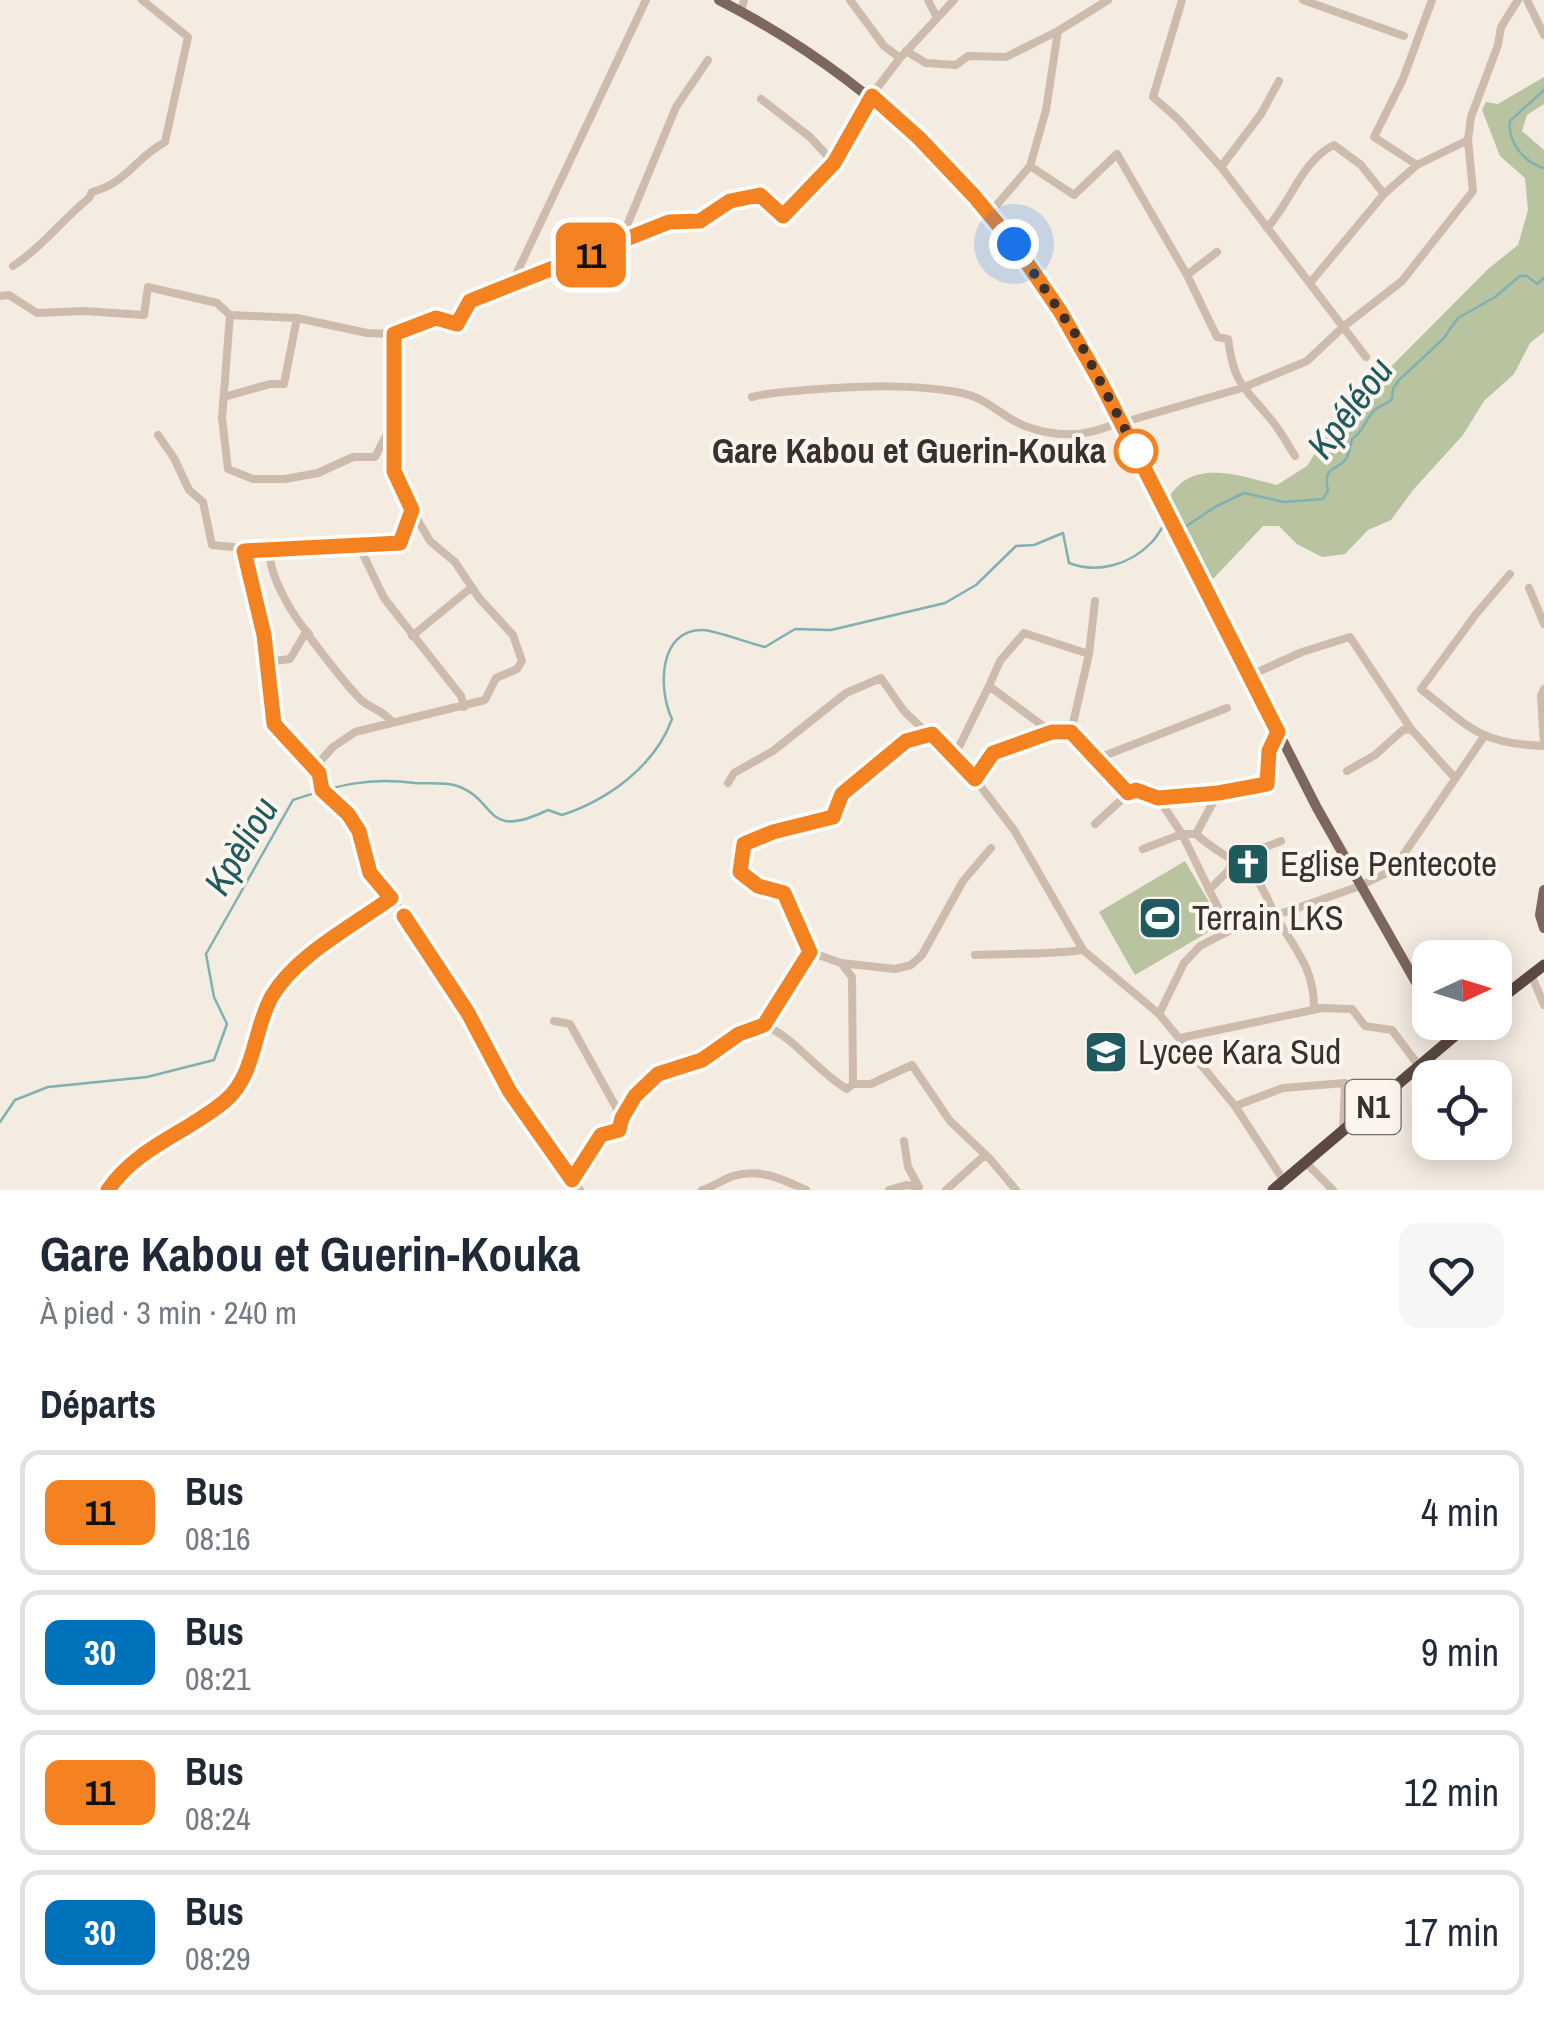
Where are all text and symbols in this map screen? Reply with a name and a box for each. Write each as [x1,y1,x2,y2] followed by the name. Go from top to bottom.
[989,219,1039,269] your location
[546,222,636,288] line badge: 11
[576,232,606,279] text: 11
[1295,347,1404,469] water label: Kpéléou
[712,427,1106,474] place label: Gare Kabou et Guerin-Kouka
[1115,430,1157,472] marker: Gare Kabou et Guerin-Kouka
[191,787,290,904] water label: Kpèliou
[1280,840,1497,887] place label: Eglise Pentecote
[1225,841,1271,887] church icon: Eglise Pentecote
[1192,894,1344,941] place label: Terrain LKS
[1137,895,1183,941] sports icon: Terrain LKS
[1412,940,1512,1040] north arrow
[1412,940,1512,1160] map controls
[1138,1028,1341,1075] place label: Lycee Kara Sud
[1083,1029,1129,1075] school or university icon: Lycee Kara Sud
[1412,1060,1512,1160] button: locate
[1346,1080,1400,1134] road number: N1
[40,1221,580,1286] text: Gare Kabou et Guerin-Kouka
[1399,1223,1504,1328] button: heart
[40,1291,297,1334] text: À pied · 3 min · 240 m
[40,1379,156,1430] text: Départs
[185,1466,244,1517] text: Bus
[1421,1487,1499,1538] text: 4 min
[85,1489,115,1536] text: 11
[185,1517,251,1560] text: 08:16
[185,1606,244,1657] text: Bus
[1421,1627,1499,1678] text: 9 min
[84,1629,116,1676] text: 30
[185,1657,251,1700] text: 08:21
[185,1746,244,1797] text: Bus
[1404,1767,1499,1818] text: 12 min
[85,1769,115,1816] text: 11
[185,1797,251,1840] text: 08:24
[185,1886,244,1937] text: Bus
[1404,1907,1499,1958] text: 17 min
[84,1909,116,1956] text: 30
[185,1937,251,1980] text: 08:29

